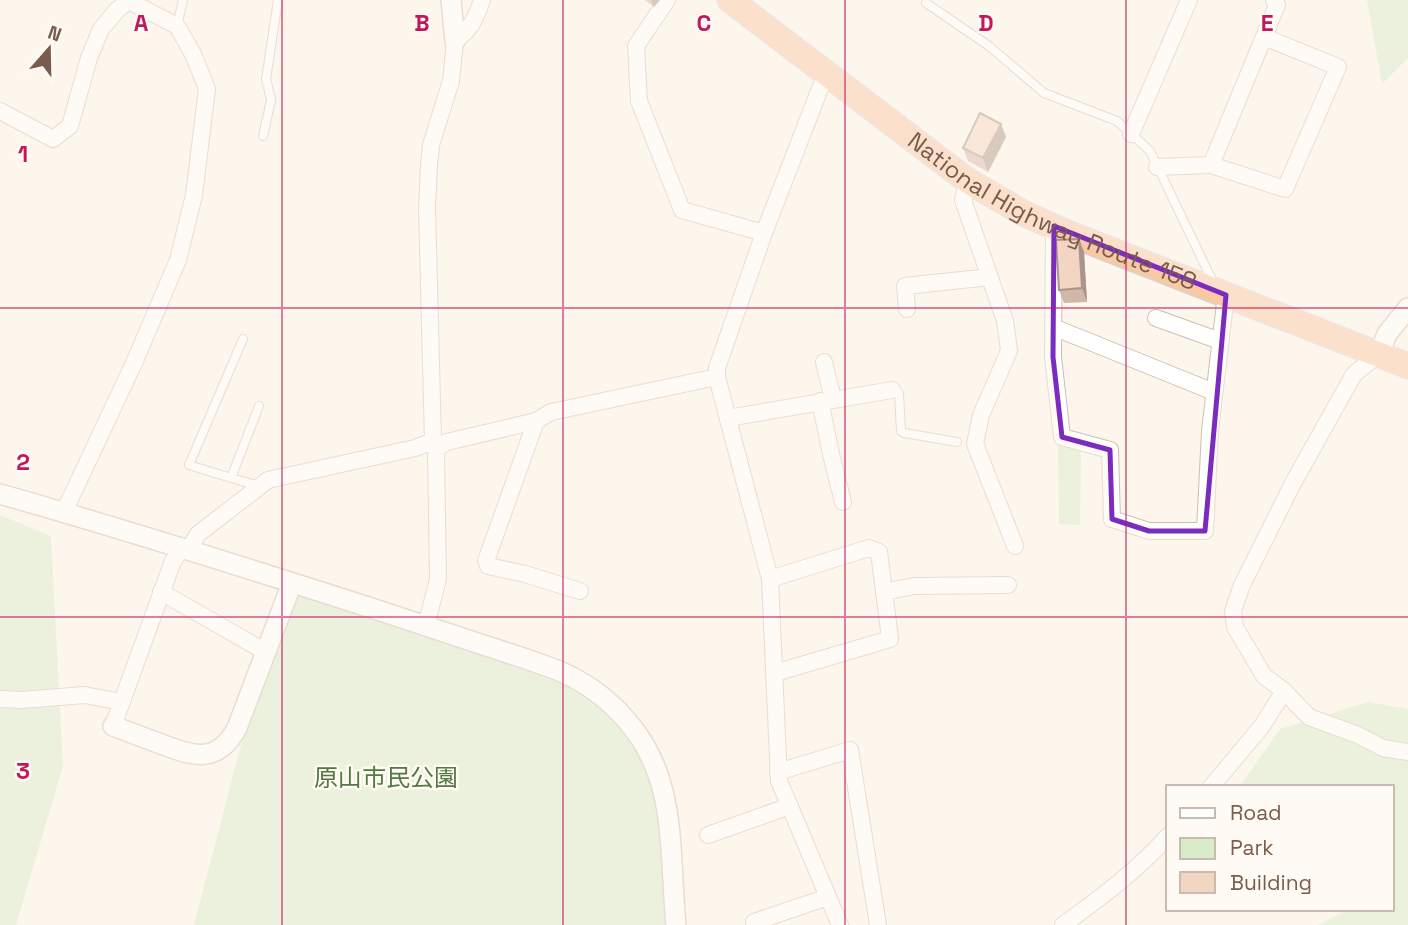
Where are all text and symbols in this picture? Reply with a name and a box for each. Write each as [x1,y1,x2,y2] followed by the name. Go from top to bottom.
[134,8,149,38] text: A
[414,8,430,38] text: B
[697,8,711,38] text: C
[978,8,994,38] text: D
[1261,8,1273,38] text: E
[14,14,84,84] north arrow
[44,20,65,47] text: N
[902,125,1201,297] street label: National Highway Route 158
[18,139,28,169] text: 1
[16,447,30,477] text: 2
[16,756,30,786] text: 3
[314,762,458,793] park label: 原山市民公園
[1166,785,1394,911] legend
[1230,799,1282,826] text: Road
[1230,834,1274,861] text: Park
[1230,869,1312,896] text: Building

